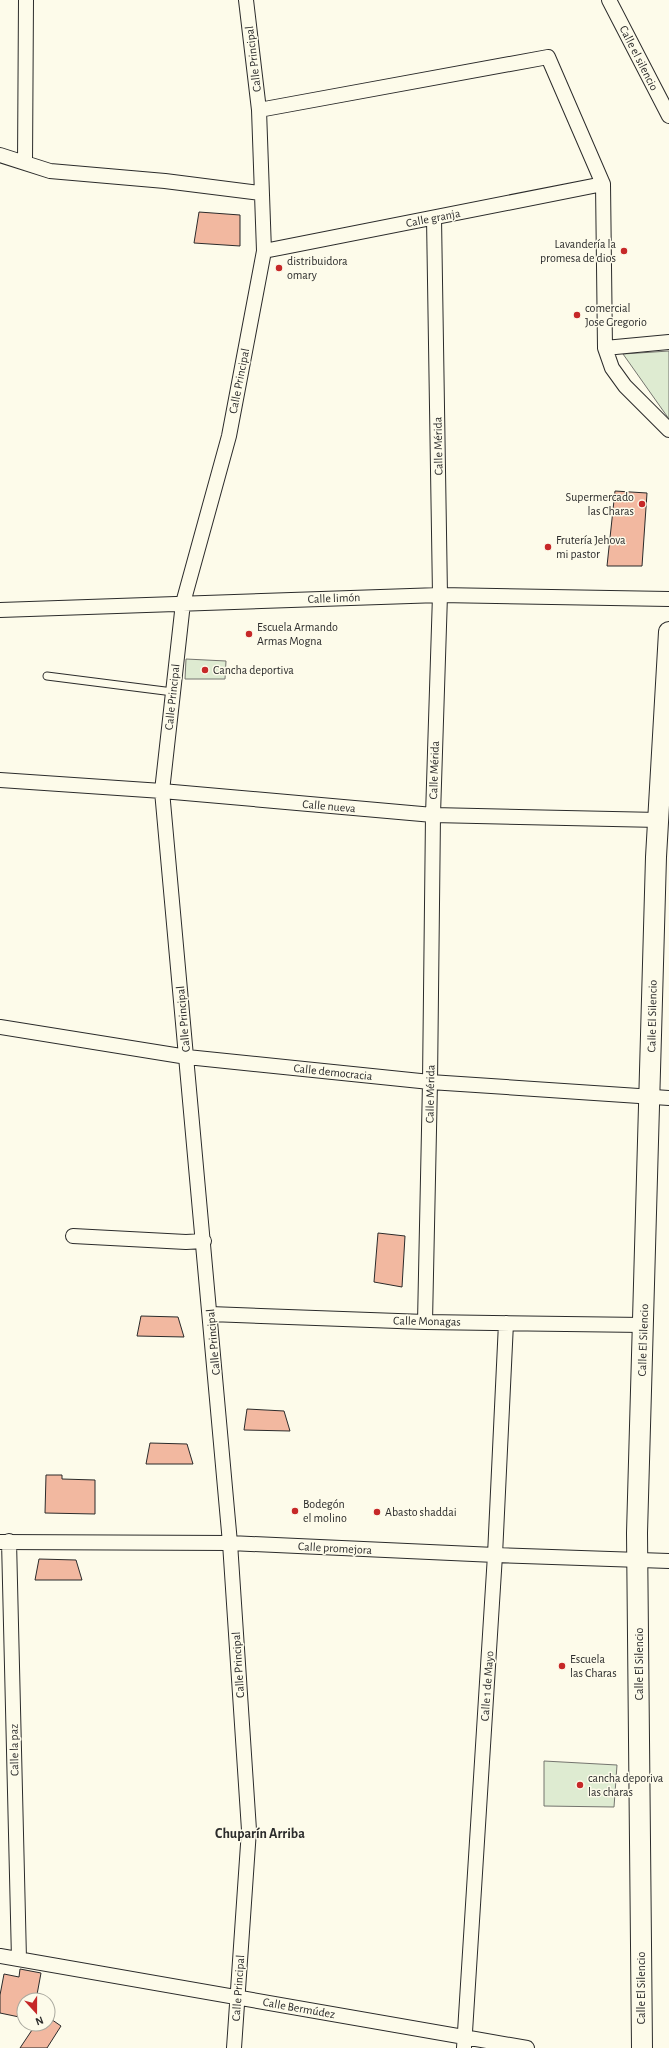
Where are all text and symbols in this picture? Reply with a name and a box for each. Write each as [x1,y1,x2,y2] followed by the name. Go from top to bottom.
[618,24,661,93] street label: Calle el silencio
[243,25,263,93] street label: Calle Principal
[405,207,462,230] street label: Calle granja
[540,238,616,264] place label: Lavandería la promesa de dios
[619,246,629,256] marker: Lavandería la promesa de dios
[287,255,348,282] place label: distribuidora omary
[274,263,284,273] marker: distribuidora omary
[585,302,647,328] place label: comercial Jose Gregorio
[572,310,582,320] marker: comercial Jose Gregorio
[227,347,251,415] street label: Calle Principal
[431,416,445,475] street label: Calle Mérida
[566,491,634,517] place label: Supermercado las Charas
[637,499,647,509] marker: Supermercado las Charas
[556,534,626,560] place label: Frutería Jehova mi pastor
[543,542,553,552] marker: Frutería Jehova mi pastor
[307,591,361,605] street label: Calle limón
[257,621,338,647] place label: Escuela Armando Armas Mogna
[244,629,254,639] marker: Escuela Armando Armas Mogna
[163,663,181,731] street label: Calle Principal
[213,664,294,676] place label: Cancha deportiva
[200,665,210,675] marker: Cancha deportiva
[427,740,441,799] street label: Calle Mérida
[302,798,357,814] street label: Calle nueva
[645,979,659,1052] street label: Calle El Silencio
[174,985,192,1053] street label: Calle Principal
[293,1062,374,1082] street label: Calle democracia
[423,1064,437,1123] street label: Calle Mérida
[636,1303,650,1376] street label: Calle El Silencio
[204,1308,222,1376] street label: Calle Principal
[393,1314,461,1328] street label: Calle Monagas
[303,1498,347,1524] place label: Bodegón el molino
[290,1506,300,1516] marker: Bodegón el molino
[385,1506,457,1518] place label: Abasto shaddai
[372,1507,382,1517] marker: Abasto shaddai
[298,1540,373,1557] street label: Calle promejora
[633,1628,645,1700] street label: Calle El Silencio
[230,1631,246,1699] street label: Calle Principal
[479,1650,496,1722] street label: Calle 1 de Mayo
[570,1653,617,1679] place label: Escuela las Charas
[557,1661,567,1671] marker: Escuela las Charas
[8,1724,20,1776] street label: Calle la paz
[588,1772,664,1798] place label: cancha deporiva las charas
[575,1780,585,1790] marker: cancha deporiva las charas
[215,1827,305,1841] district label: Chuparín Arriba
[635,1952,647,2024] street label: Calle El Silencio
[230,1954,246,2022] street label: Calle Principal
[16,1992,56,2032] north arrow
[262,1996,336,2020] street label: Calle Bermúdez
[34,2014,45,2027] text: N

